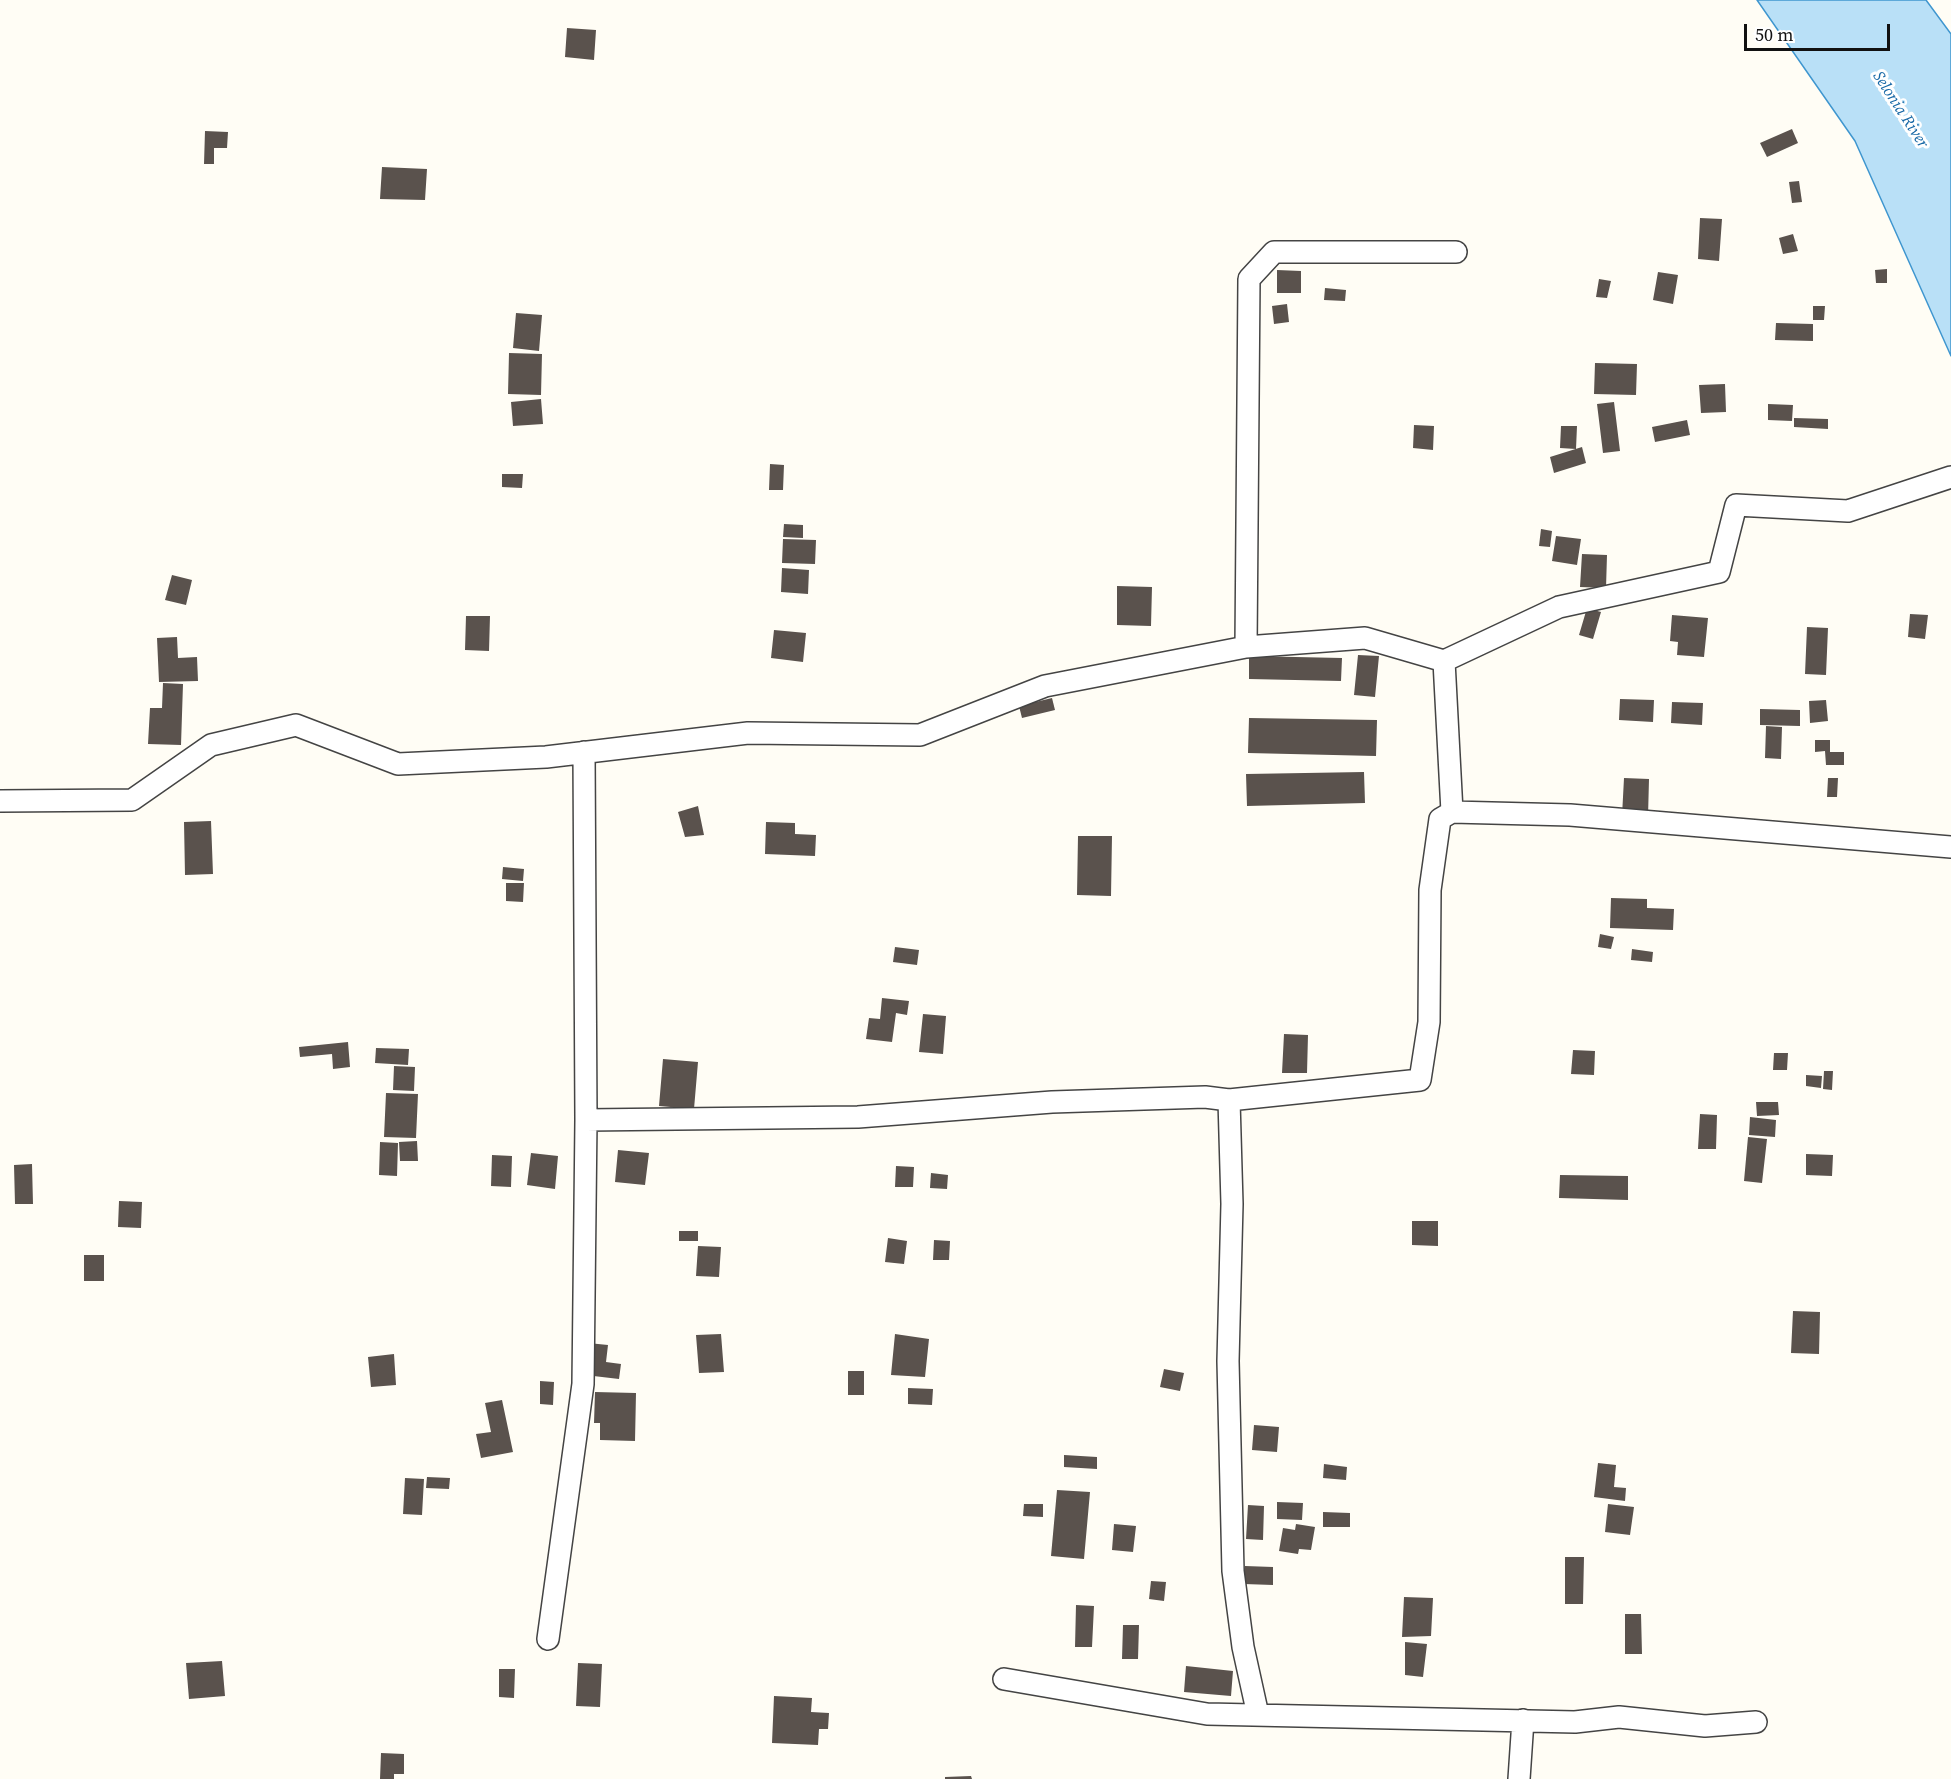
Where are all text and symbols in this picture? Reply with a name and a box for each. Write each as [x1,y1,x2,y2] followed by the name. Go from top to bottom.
[1747,12,1892,50] scale bar
[1755,22,1793,47] text: 50 m
[1868,68,1932,152] water label: Selonia River

